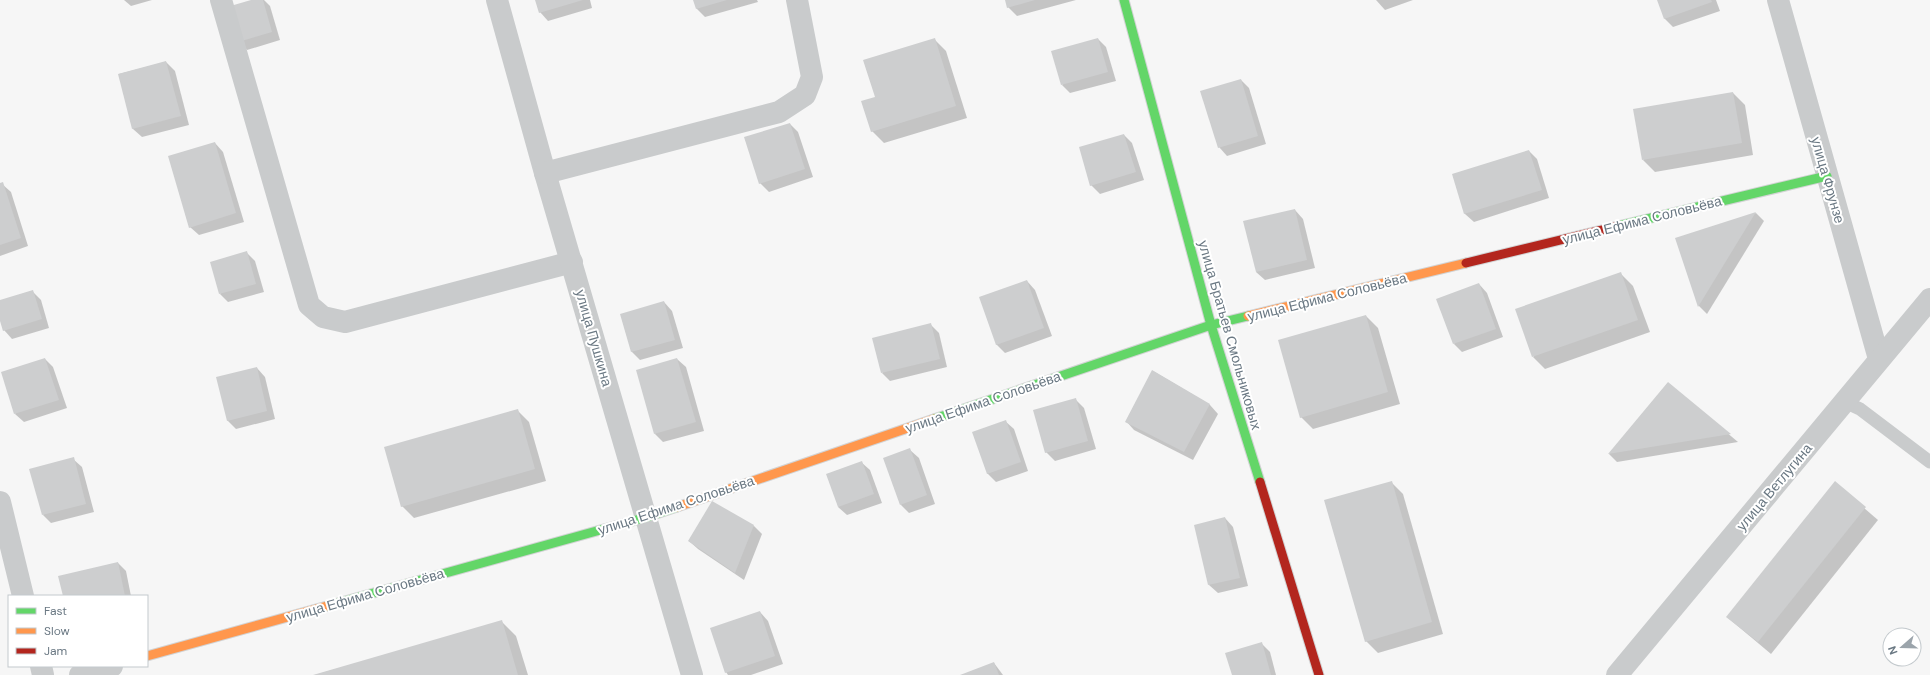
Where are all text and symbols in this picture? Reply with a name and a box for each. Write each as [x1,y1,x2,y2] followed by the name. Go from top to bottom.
[1807,135,1849,226] street label: улица Фрунзе
[1561,191,1724,248] street label: улица Ефима Соловьёва
[1194,238,1266,432] street label: улица Братьев Смольниковых
[1246,268,1409,325] street label: улица Ефима Соловьёва
[572,287,616,389] street label: улица Пушкина
[903,367,1063,437] street label: улица Ефима Соловьёва
[1732,439,1816,534] street label: улица Ветлугина
[596,471,757,539] street label: улица Ефима Соловьёва
[284,564,446,626] street label: улица Ефима Соловьёва
[8,595,148,667] legend
[44,603,67,619] text: Fast
[44,623,70,639] text: Slow
[1882,627,1922,667] north arrow
[44,643,67,659] text: Jam
[1885,644,1901,657] text: N

